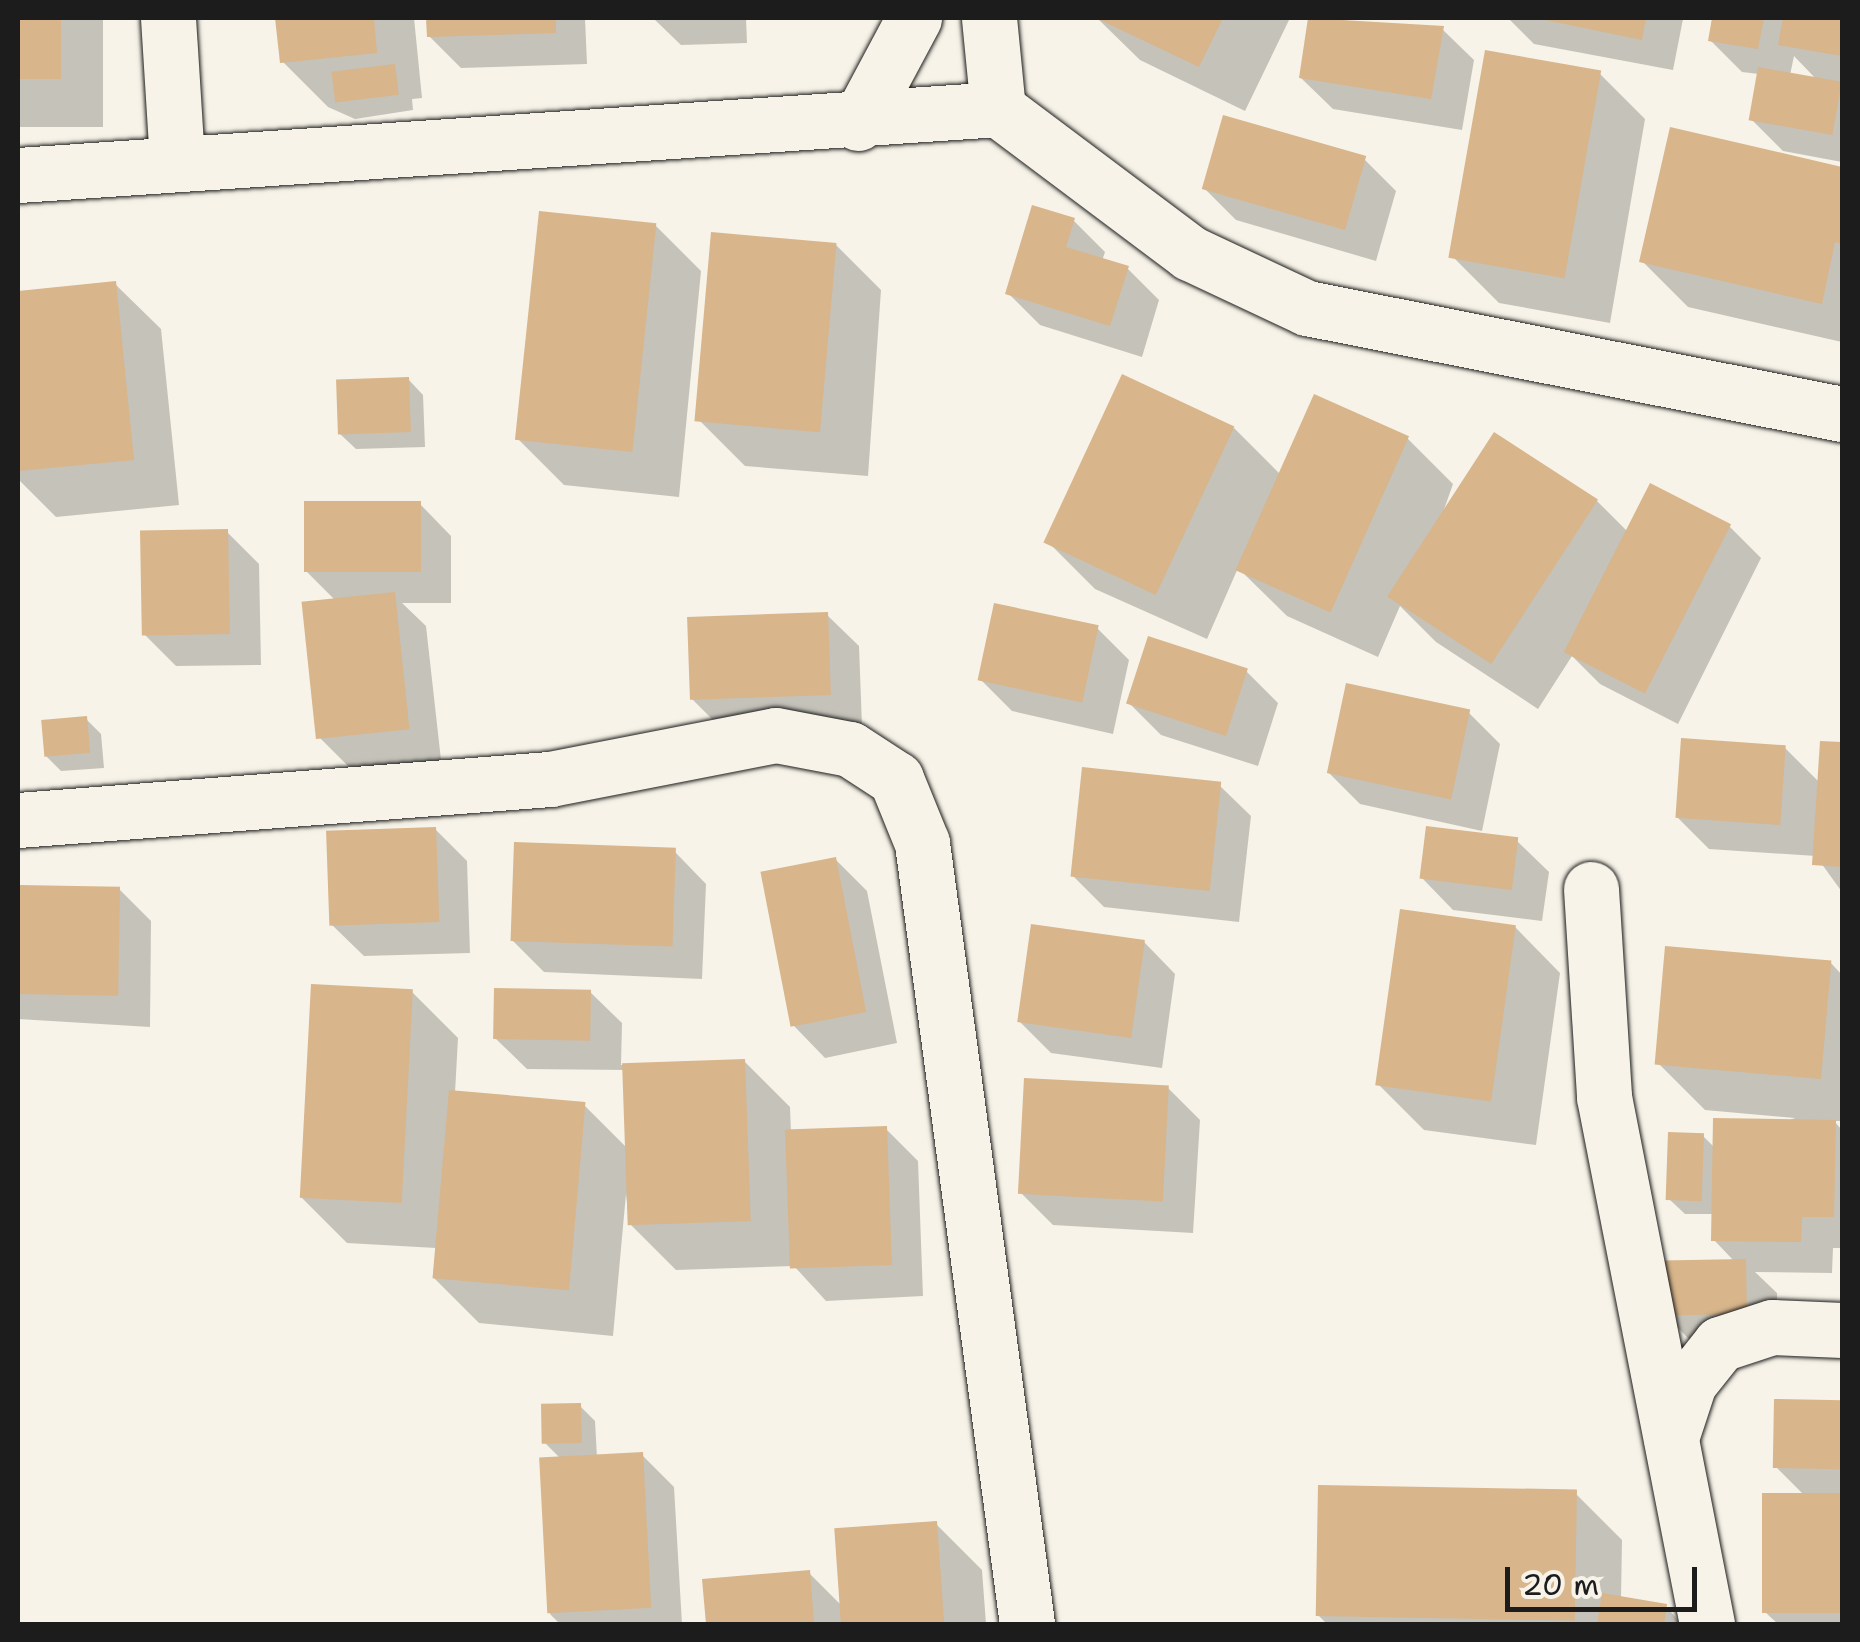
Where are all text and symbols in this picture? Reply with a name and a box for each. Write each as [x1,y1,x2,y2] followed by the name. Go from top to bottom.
[1510,1547,1702,1609] scale bar
[1522,1564,1599,1605] text: 20 m

